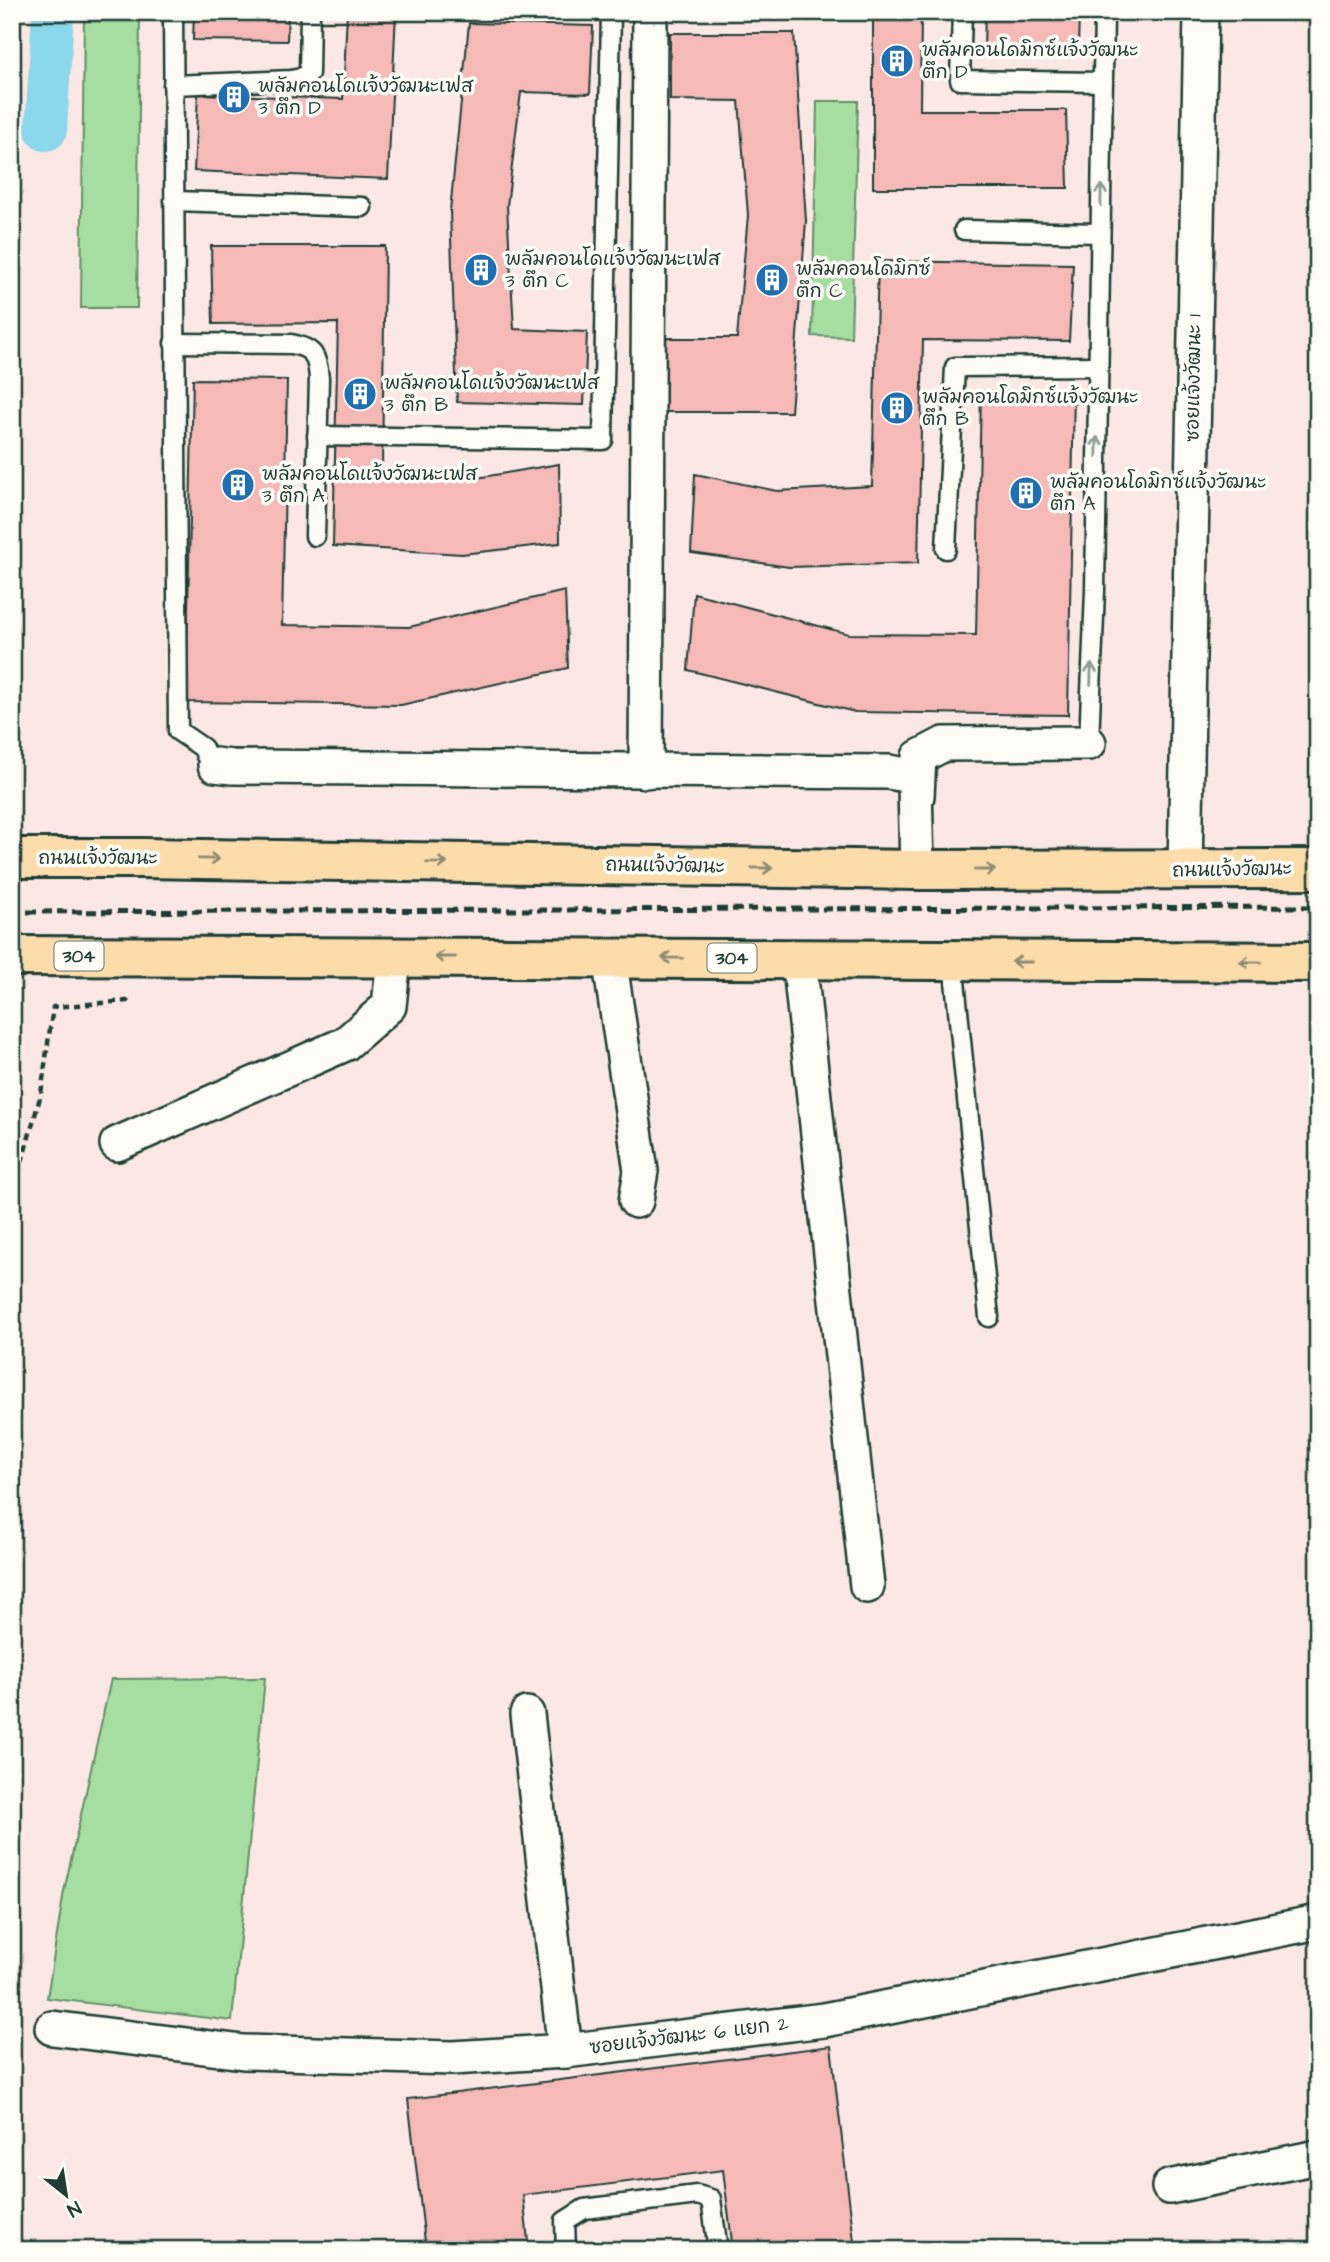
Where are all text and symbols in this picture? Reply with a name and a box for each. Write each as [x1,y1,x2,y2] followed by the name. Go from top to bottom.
[922,37,1138,86] place label: พลัมคอนโดมิกซ์แจ้งวัฒนะ ตึก D
[878,42,916,80] building icon: พลัมคอนโดมิกซ์แจ้งวัฒนะ ตึก D
[258,73,474,122] place label: พลัมคอนโดแจ้งวัฒนะเฟส 3 ตึก D
[215,78,253,116] building icon: พลัมคอนโดแจ้งวัฒนะเฟส 3 ตึก D
[1094,184,1107,207] one-way arrow
[505,246,721,295] place label: พลัมคอนโดแจ้งวัฒนะเฟส 3 ตึก C
[462,251,500,289] building icon: พลัมคอนโดแจ้งวัฒนะเฟส 3 ตึก C
[796,256,931,305] place label: พลัมคอนโดมิกซ์ ตึก C
[753,261,791,299] building icon: พลัมคอนโดมิกซ์ ตึก C
[1179,313,1209,442] street label: ซอยแจ้งวัฒนะ 1
[384,370,600,419] place label: พลัมคอนโดแจ้งวัฒนะเฟส 3 ตึก B
[341,375,379,413] building icon: พลัมคอนโดแจ้งวัฒนะเฟส 3 ตึก B
[922,384,1138,433] place label: พลัมคอนโดมิกซ์แจ้งวัฒนะ ตึก B
[878,389,916,427] building icon: พลัมคอนโดมิกซ์แจ้งวัฒนะ ตึก B
[1090,436,1104,459] one-way arrow
[262,461,478,510] place label: พลัมคอนโดแจ้งวัฒนะเฟส 3 ตึก A
[219,466,257,504] building icon: พลัมคอนโดแจ้งวัฒนะเฟส 3 ตึก A
[1050,469,1266,518] place label: พลัมคอนโดมิกซ์แจ้งวัฒนะ ตึก A
[1007,474,1045,512] building icon: พลัมคอนโดมิกซ์แจ้งวัฒนะ ตึก A
[1085,663,1098,686] one-way arrow
[38,845,158,872] street label: ถนนแจ้งวัฒนะ
[605,851,725,881] street label: ถนนแจ้งวัฒนะ
[197,852,220,866] one-way arrow
[1172,855,1292,885] street label: ถนนแจ้งวัฒนะ
[425,856,448,869] one-way arrow
[750,861,773,875] one-way arrow
[974,864,997,877] one-way arrow
[55,942,104,971] road number: 304
[708,944,756,973] road number: 304
[433,950,456,964] one-way arrow
[661,951,684,965] one-way arrow
[1011,955,1034,969] one-way arrow
[1238,955,1261,969] one-way arrow
[588,2010,790,2062] street label: ซอยแจ้งวัฒนะ 6 แยก 2
[32,2160,102,2230] north arrow
[62,2194,86,2223] text: N

